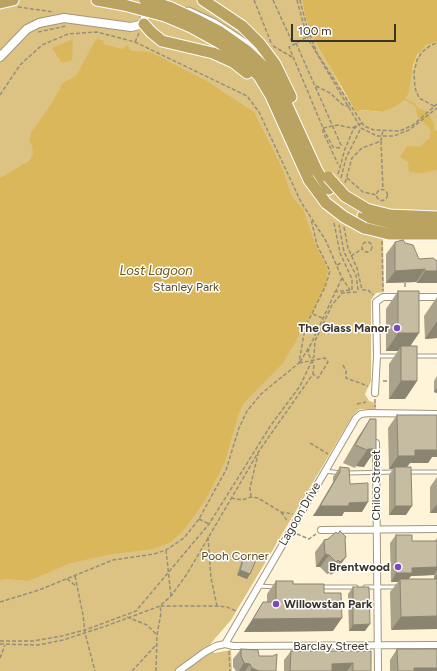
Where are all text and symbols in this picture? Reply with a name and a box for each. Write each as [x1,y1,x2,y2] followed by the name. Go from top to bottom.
[293,16,398,42] scale bar
[298,24,332,38] text: 100 m
[119,263,193,279] water label: Lost Lagoon
[153,280,219,294] park label: Stanley Park
[298,321,389,335] place label: The Glass Manor
[392,323,402,333] marker: The Glass Manor
[369,450,383,520] street label: Chilco Street
[276,480,324,548] street label: Lagoon Drive
[201,549,269,563] park label: Pooh Corner
[329,560,390,574] place label: Brentwood
[393,562,403,572] marker: Brentwood
[284,597,372,611] place label: Willowstan Park
[271,599,281,609] marker: Willowstan Park
[293,639,369,653] street label: Barclay Street

